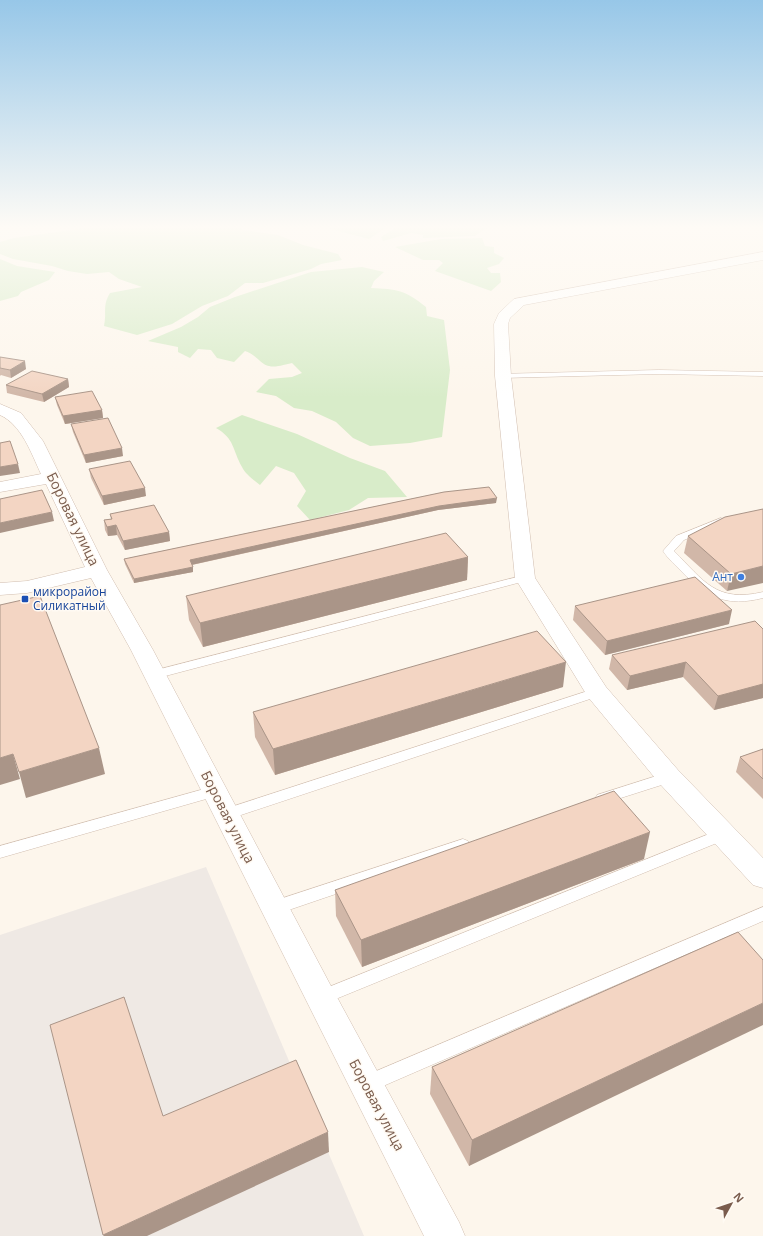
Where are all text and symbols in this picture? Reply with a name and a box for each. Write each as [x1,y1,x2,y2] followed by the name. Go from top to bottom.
[43,469,104,569] street label: Боровая улица
[712,568,733,585] place label: Ант
[736,572,746,582] marker: Ант
[33,583,107,614] place label: микрорайон Силикатный
[20,594,30,604] marker: микрорайон Силикатный
[197,767,260,866] street label: Боровая улица
[345,1055,410,1154] street label: Боровая улица
[711,1184,751,1224] north arrow
[730,1189,748,1206] text: N

